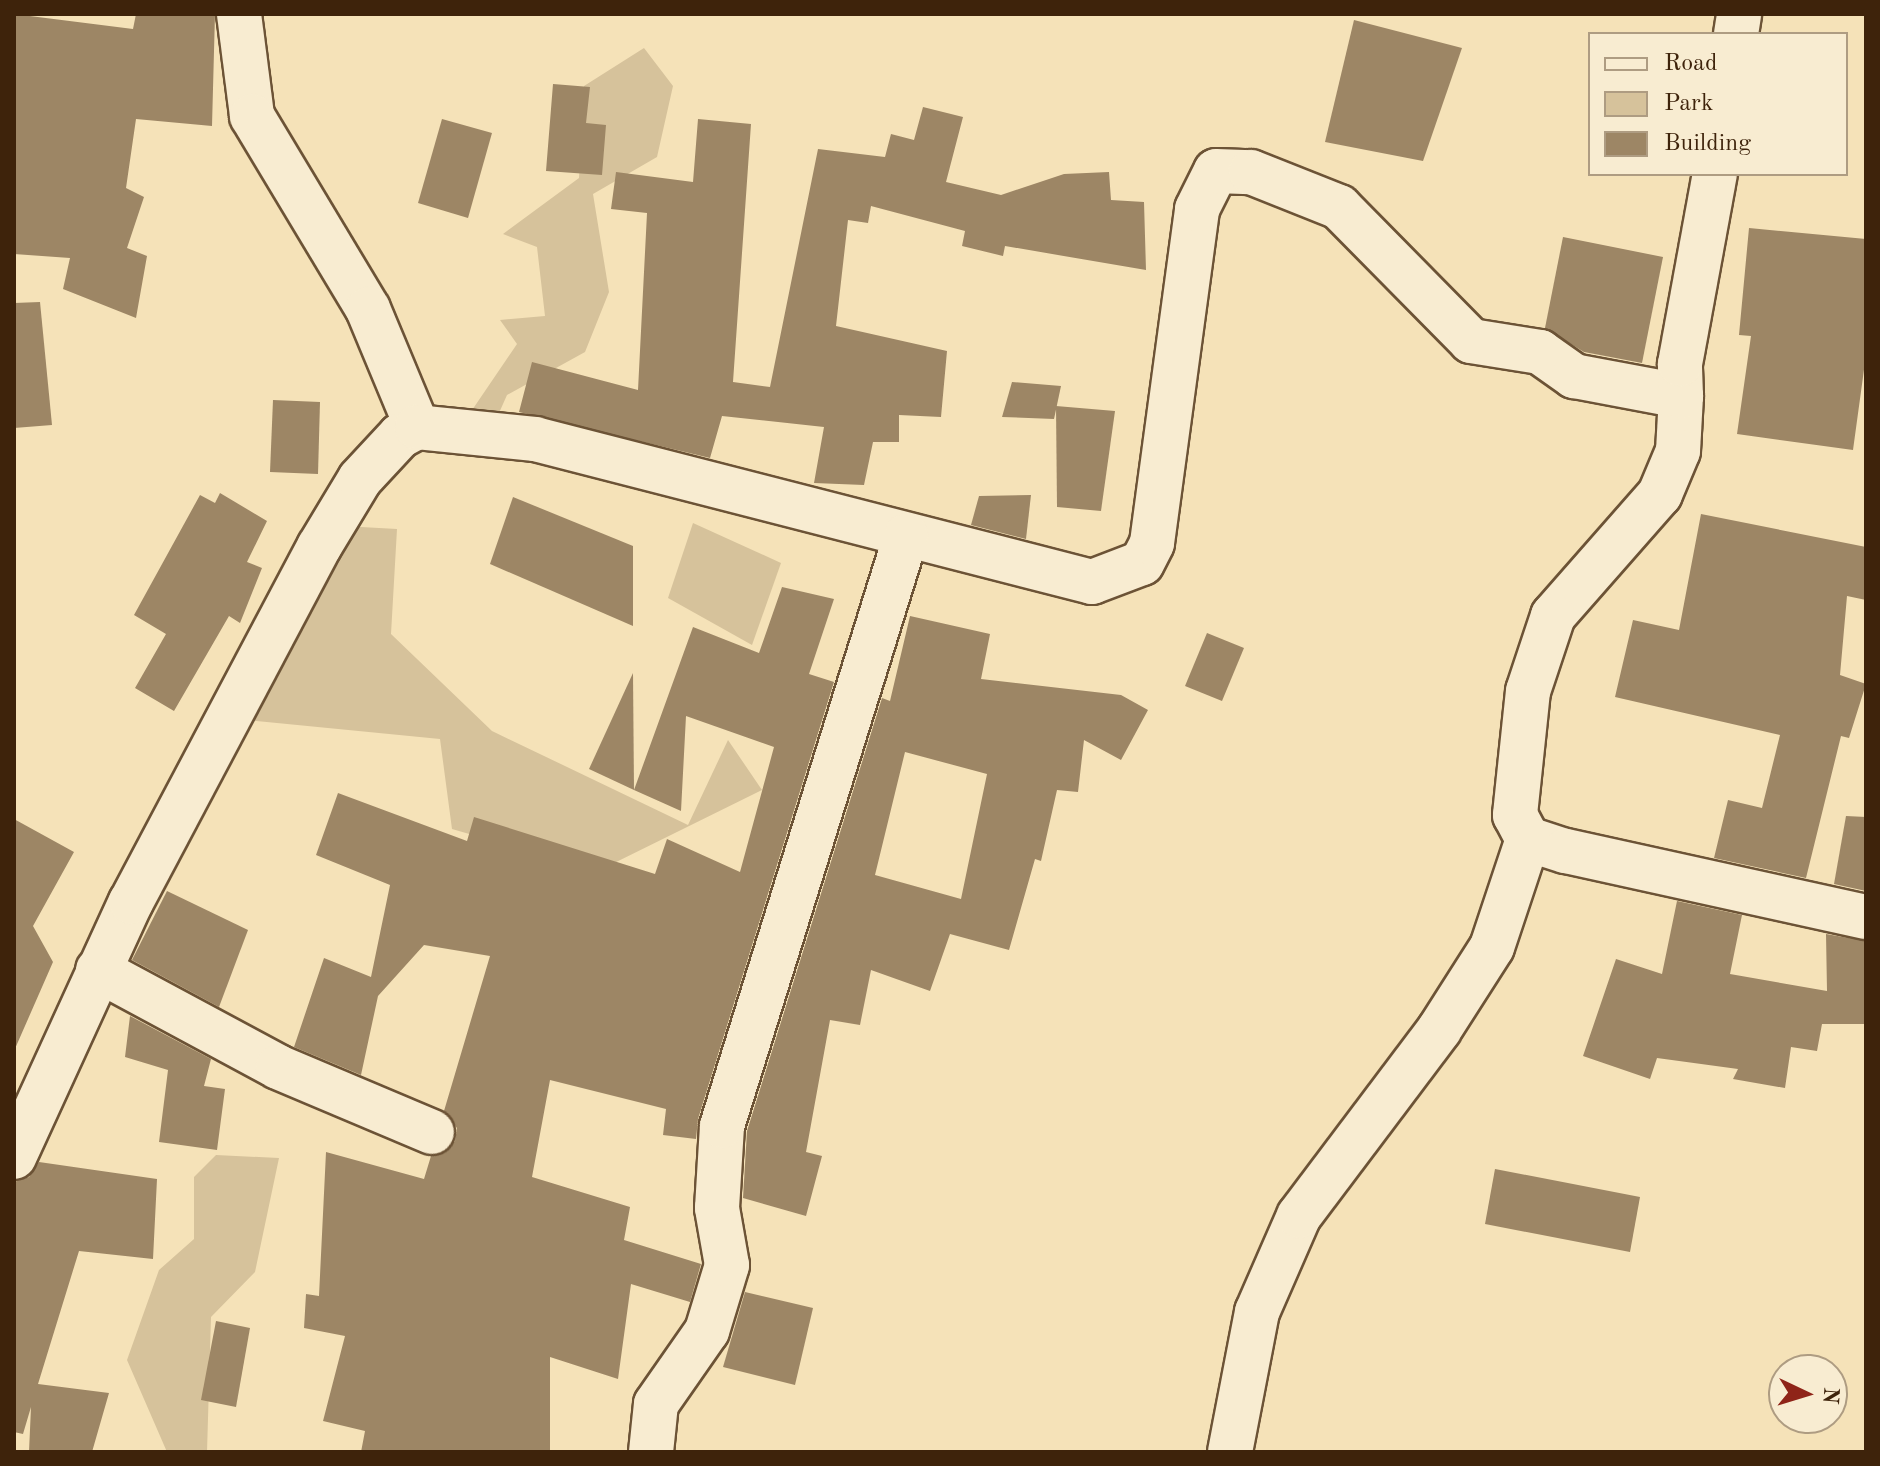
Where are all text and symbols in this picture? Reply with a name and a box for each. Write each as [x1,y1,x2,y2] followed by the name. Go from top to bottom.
[1588,32,1848,176] legend
[1664,52,1717,76] text: Road
[1664,92,1713,116] text: Park
[1664,132,1751,156] text: Building
[1768,1354,1848,1434] north arrow
[1818,1386,1842,1405] text: N

